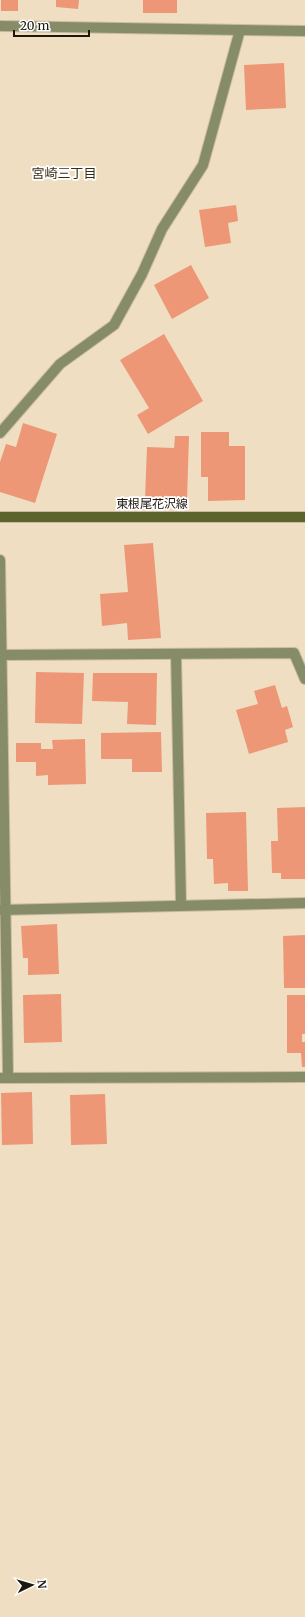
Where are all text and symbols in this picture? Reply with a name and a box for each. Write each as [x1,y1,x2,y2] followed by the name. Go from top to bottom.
[14,12,89,38] scale bar
[20,18,49,33] text: 20 m
[31,165,97,182] district label: 宮崎三丁目
[116,496,188,511] street label: 東根尾花沢線
[12,1565,52,1605] north arrow
[35,1579,49,1589] text: N

